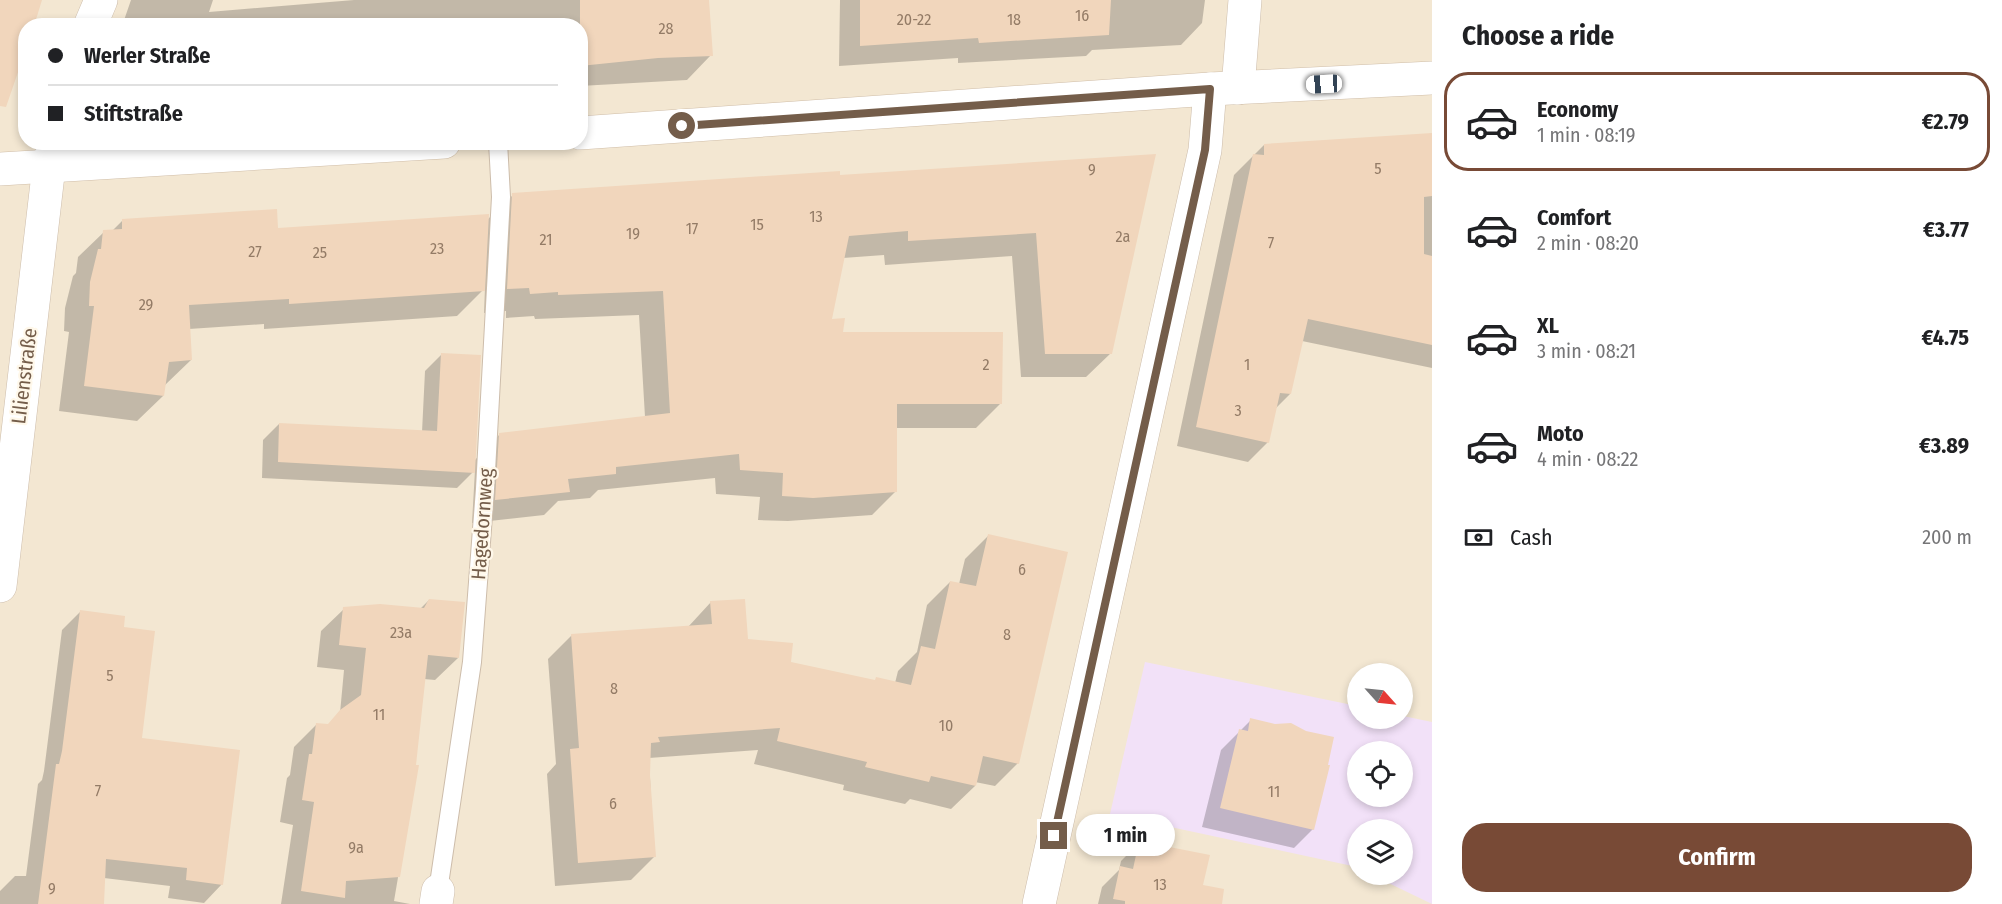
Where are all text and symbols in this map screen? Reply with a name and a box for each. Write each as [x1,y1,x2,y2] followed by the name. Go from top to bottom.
[1075,6,1089,25] house number: 16
[897,10,931,29] house number: 20-22
[1007,10,1021,29] house number: 18
[658,19,674,38] house number: 28
[1462,20,1614,52] text: Choose a ride
[84,42,210,69] text: Werler Straße
[1306,74,1342,94] car
[1465,95,1519,149] icon: car
[1537,96,1618,123] text: Economy
[84,100,183,127] text: Stiftstraße
[1922,108,1969,135] text: €2.79
[668,112,695,139] route start
[1537,123,1635,147] text: 1 min · 08:19
[1374,159,1382,178] house number: 5
[1088,160,1096,179] house number: 9
[1465,203,1519,257] icon: car
[1537,204,1611,231] text: Comfort
[809,207,823,226] house number: 13
[750,215,764,234] house number: 15
[1923,216,1969,243] text: €3.77
[686,219,699,238] house number: 17
[626,224,640,243] house number: 19
[1116,227,1131,246] house number: 2a
[540,230,552,249] house number: 21
[1537,231,1639,255] text: 2 min · 08:20
[1268,233,1275,252] house number: 7
[430,239,444,258] house number: 23
[248,242,262,261] house number: 27
[313,243,327,262] house number: 25
[139,295,154,314] house number: 29
[1465,311,1519,365] icon: car
[1537,312,1559,339] text: XL
[1922,324,1969,351] text: €4.75
[6,327,42,425] street label: Lilienstraße
[1537,339,1636,363] text: 3 min · 08:21
[982,355,990,374] house number: 2
[1244,355,1250,374] house number: 1
[1234,401,1242,420] house number: 3
[1465,419,1519,473] icon: car
[1537,420,1584,447] text: Moto
[1919,432,1969,459] text: €3.89
[1537,447,1638,471] text: 4 min · 08:22
[466,467,498,581] street label: Hagedornweg
[1462,521,1495,554] icon: cash
[1510,524,1553,551] text: Cash
[1922,525,1972,549] text: 200 m
[1018,560,1026,579] house number: 6
[390,623,412,642] house number: 23a
[1003,625,1011,644] house number: 8
[1347,663,1413,729] north arrow
[1347,663,1413,885] map controls
[106,666,114,685] house number: 5
[610,679,618,698] house number: 8
[373,705,385,724] house number: 11
[939,716,953,735] house number: 10
[1347,741,1413,807] button: locate
[95,781,102,800] house number: 7
[1268,782,1280,801] house number: 11
[609,794,617,813] house number: 6
[1075,815,1174,857] callout: 1 min
[1347,819,1413,885] button: layers
[1040,822,1067,849] route end
[1104,823,1147,847] text: 1 min
[1462,823,1972,892] button: Confirm
[348,838,364,857] house number: 9a
[1153,875,1167,894] house number: 13
[48,879,56,898] house number: 9

